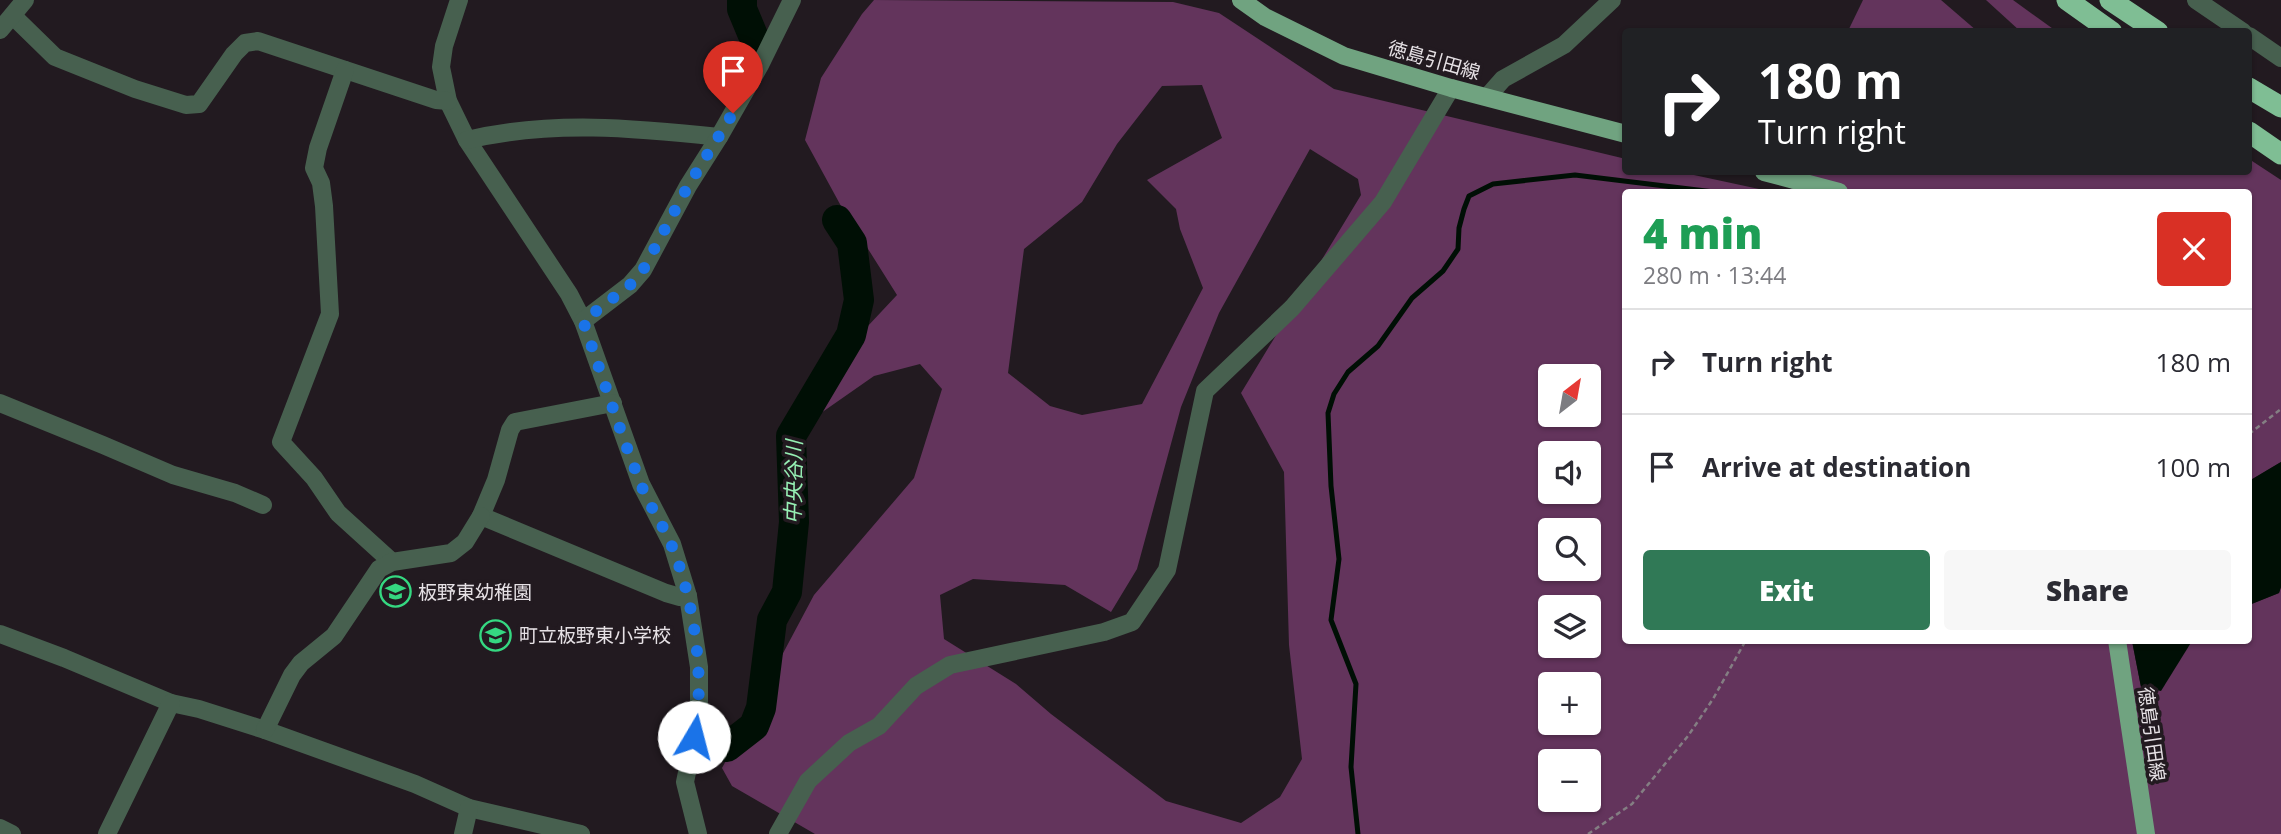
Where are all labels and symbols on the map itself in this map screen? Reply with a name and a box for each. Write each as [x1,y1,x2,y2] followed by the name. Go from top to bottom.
[1385,34,1483,86] street label: 徳島引田線
[703,41,763,113] pin
[1538,364,1601,427] north arrow
[778,438,808,524] water label: 中央谷川
[378,575,412,609] school or university icon: 板野東幼稚園
[418,579,532,605] place label: 板野東幼稚園
[479,618,513,652] school or university icon: 町立板野東小学校
[519,622,671,648] place label: 町立板野東小学校
[2133,685,2171,783] street label: 徳島引田線
[657,700,731,774] position arrow

